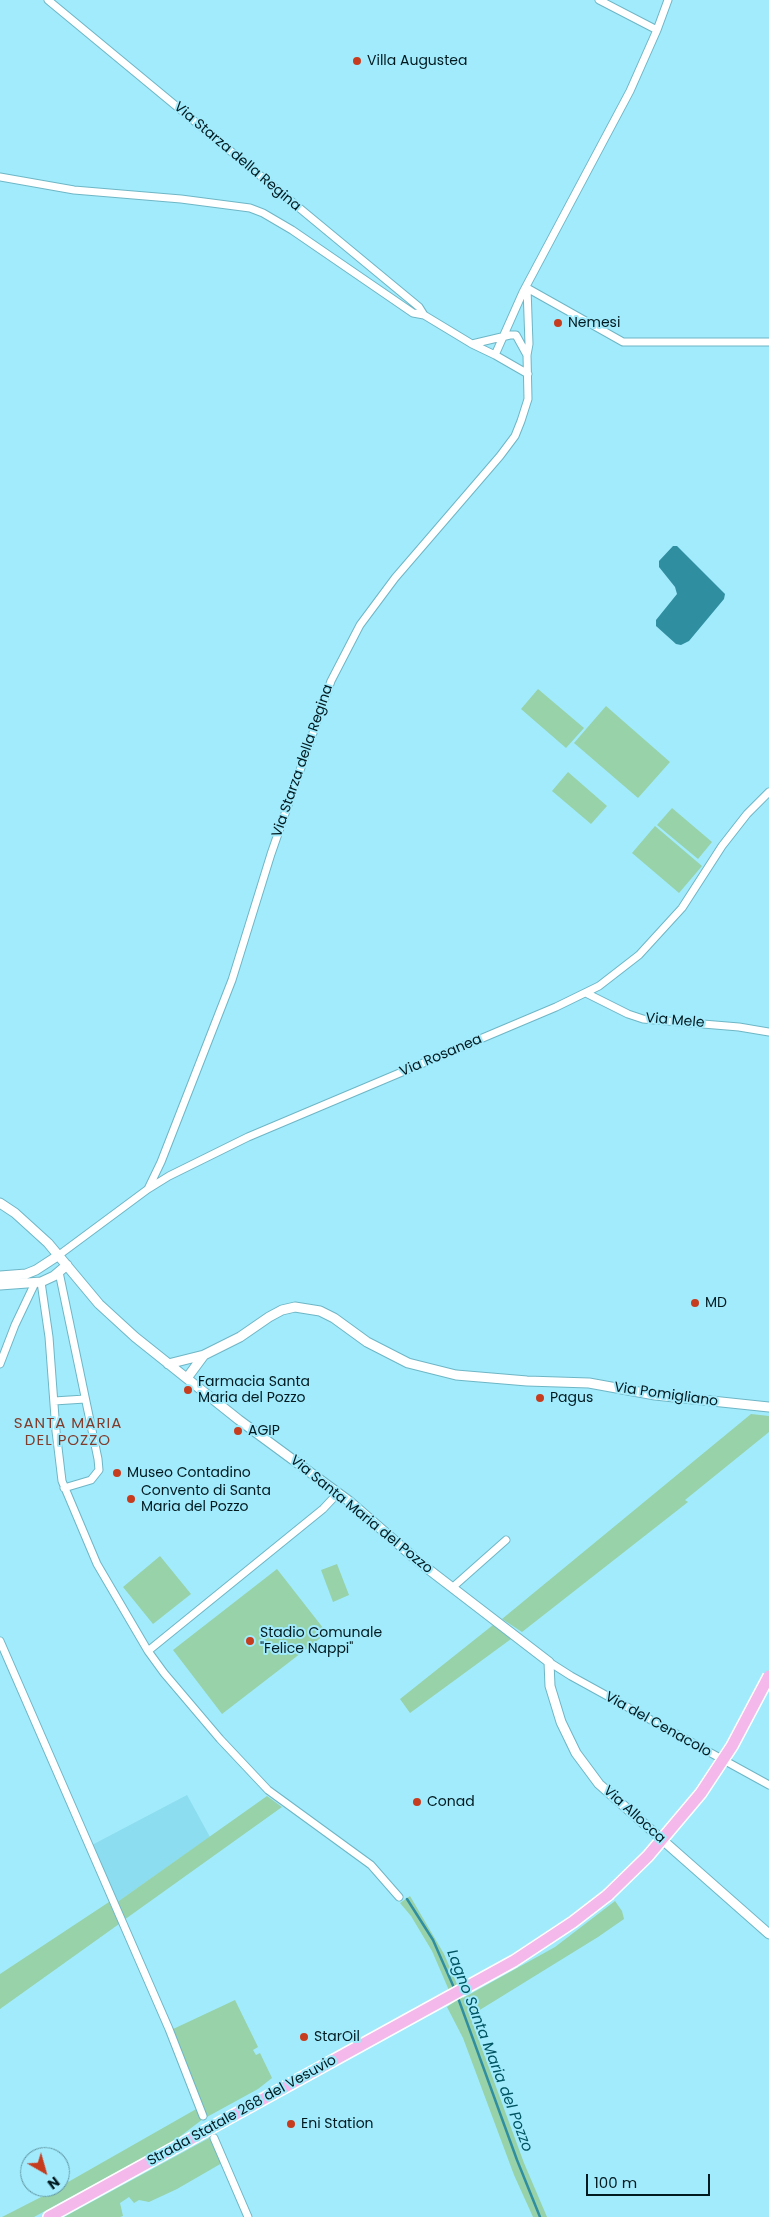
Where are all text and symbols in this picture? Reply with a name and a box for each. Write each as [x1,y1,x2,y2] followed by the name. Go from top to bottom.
[367,53,467,69] place label: Villa Augustea
[351,55,363,67] marker: Villa Augustea
[170,99,304,215] street label: Via Starza della Regina
[568,315,620,331] place label: Nemesi
[552,317,564,329] marker: Nemesi
[269,682,337,840] street label: Via Starza della Regina
[645,1010,705,1032] street label: Via Mele
[397,1031,485,1081] street label: Via Rosanea
[705,1295,727,1311] place label: MD
[689,1297,701,1309] marker: MD
[198,1374,310,1406] place label: Farmacia Santa Maria del Pozzo
[613,1379,719,1411] street label: Via Pomigliano
[182,1384,194,1396] marker: Farmacia Santa Maria del Pozzo
[550,1390,593,1406] place label: Pagus
[534,1392,546,1404] marker: Pagus
[12,1415,124,1450] district label: SANTA MARIA DEL POZZO
[248,1423,280,1439] place label: AGIP
[232,1425,244,1437] marker: AGIP
[286,1452,436,1578] street label: Via Santa Maria del Pozzo
[127,1465,251,1481] place label: Museo Contadino
[111,1467,123,1479] marker: Museo Contadino
[141,1483,271,1515] place label: Convento di Santa Maria del Pozzo
[125,1493,137,1505] marker: Convento di Santa Maria del Pozzo
[260,1625,382,1658] place label: Stadio Comunale "Felice Nappi"
[244,1635,256,1647] marker: Stadio Comunale "Felice Nappi"
[602,1689,714,1761] street label: Via del Cenacolo
[599,1783,669,1847] street label: Via Allocca
[427,1794,475,1810] place label: Conad
[411,1796,423,1808] marker: Conad
[442,1947,536,2155] water label: Lagno Santa Maria del Pozzo
[314,2029,360,2045] place label: StarOil
[298,2031,310,2043] marker: StarOil
[145,2052,339,2170] street label: Strada Statale 268 del Vesuvio
[301,2116,374,2132] place label: Eni Station
[285,2118,297,2130] marker: Eni Station
[20,2147,70,2197] north arrow
[589,2164,713,2196] scale bar
[43,2172,64,2194] text: N
[594,2172,637,2193] text: 100 m

